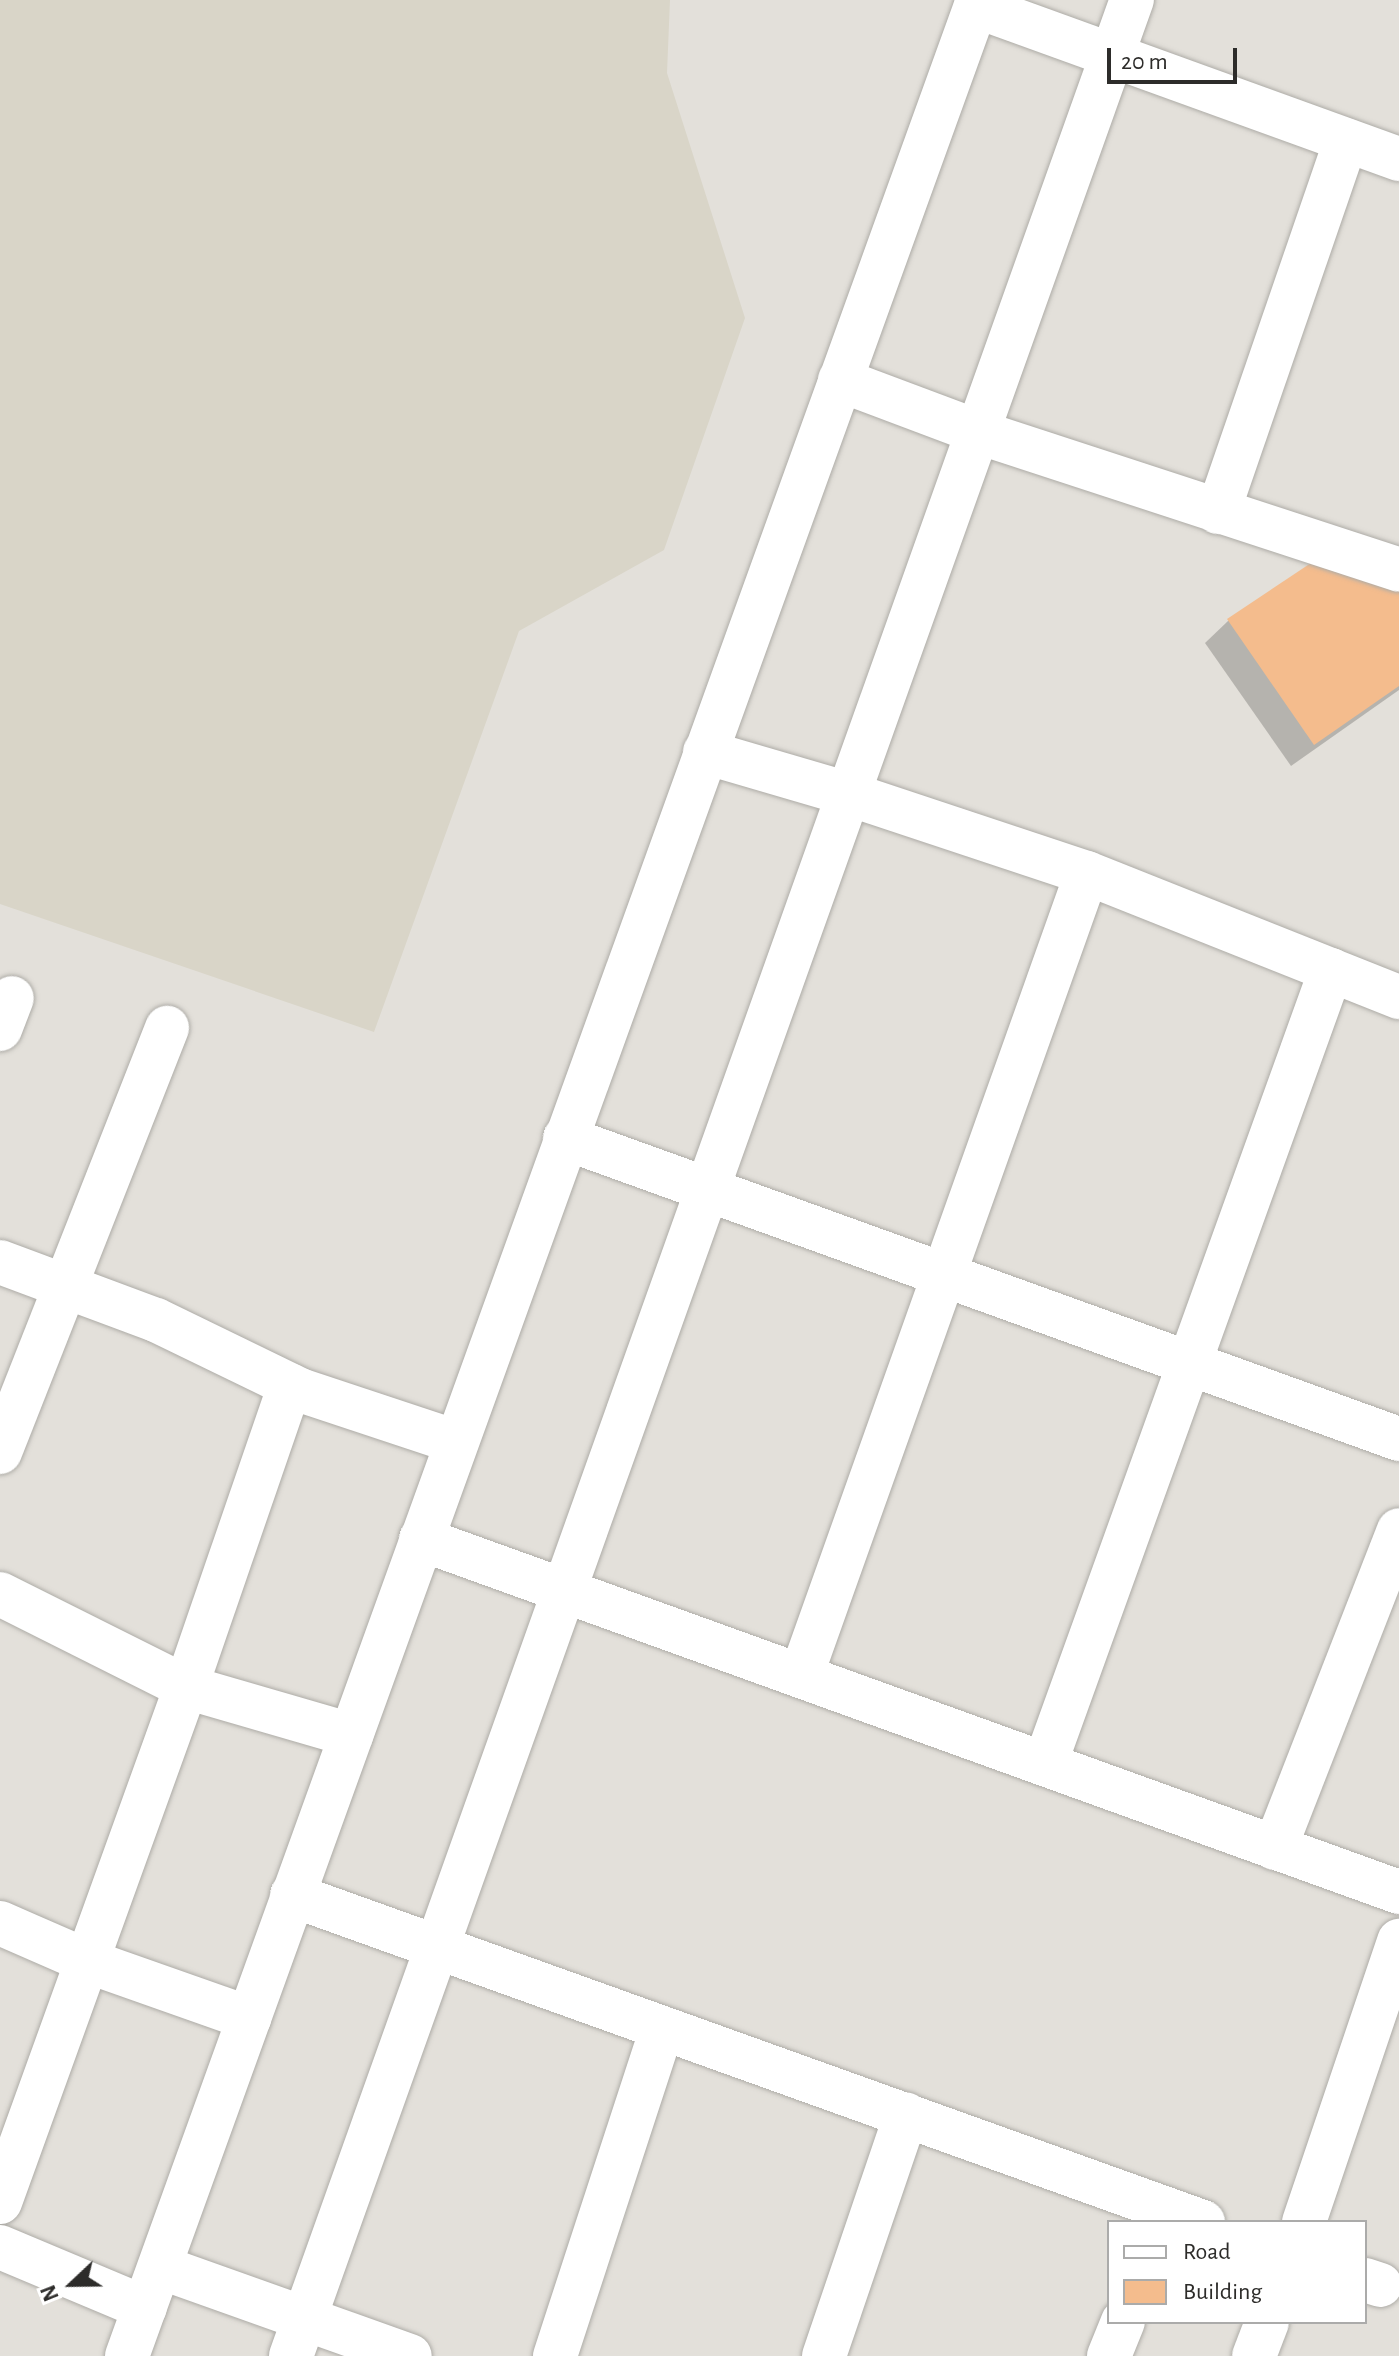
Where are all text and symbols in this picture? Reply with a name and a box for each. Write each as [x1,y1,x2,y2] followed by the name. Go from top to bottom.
[1111,32,1241,82] scale bar
[1121,50,1168,74] text: 20 m
[1107,2220,1367,2324] legend
[1183,2240,1231,2264] text: Road
[32,2244,112,2324] north arrow
[1183,2280,1262,2304] text: Building
[37,2282,63,2304] text: N

